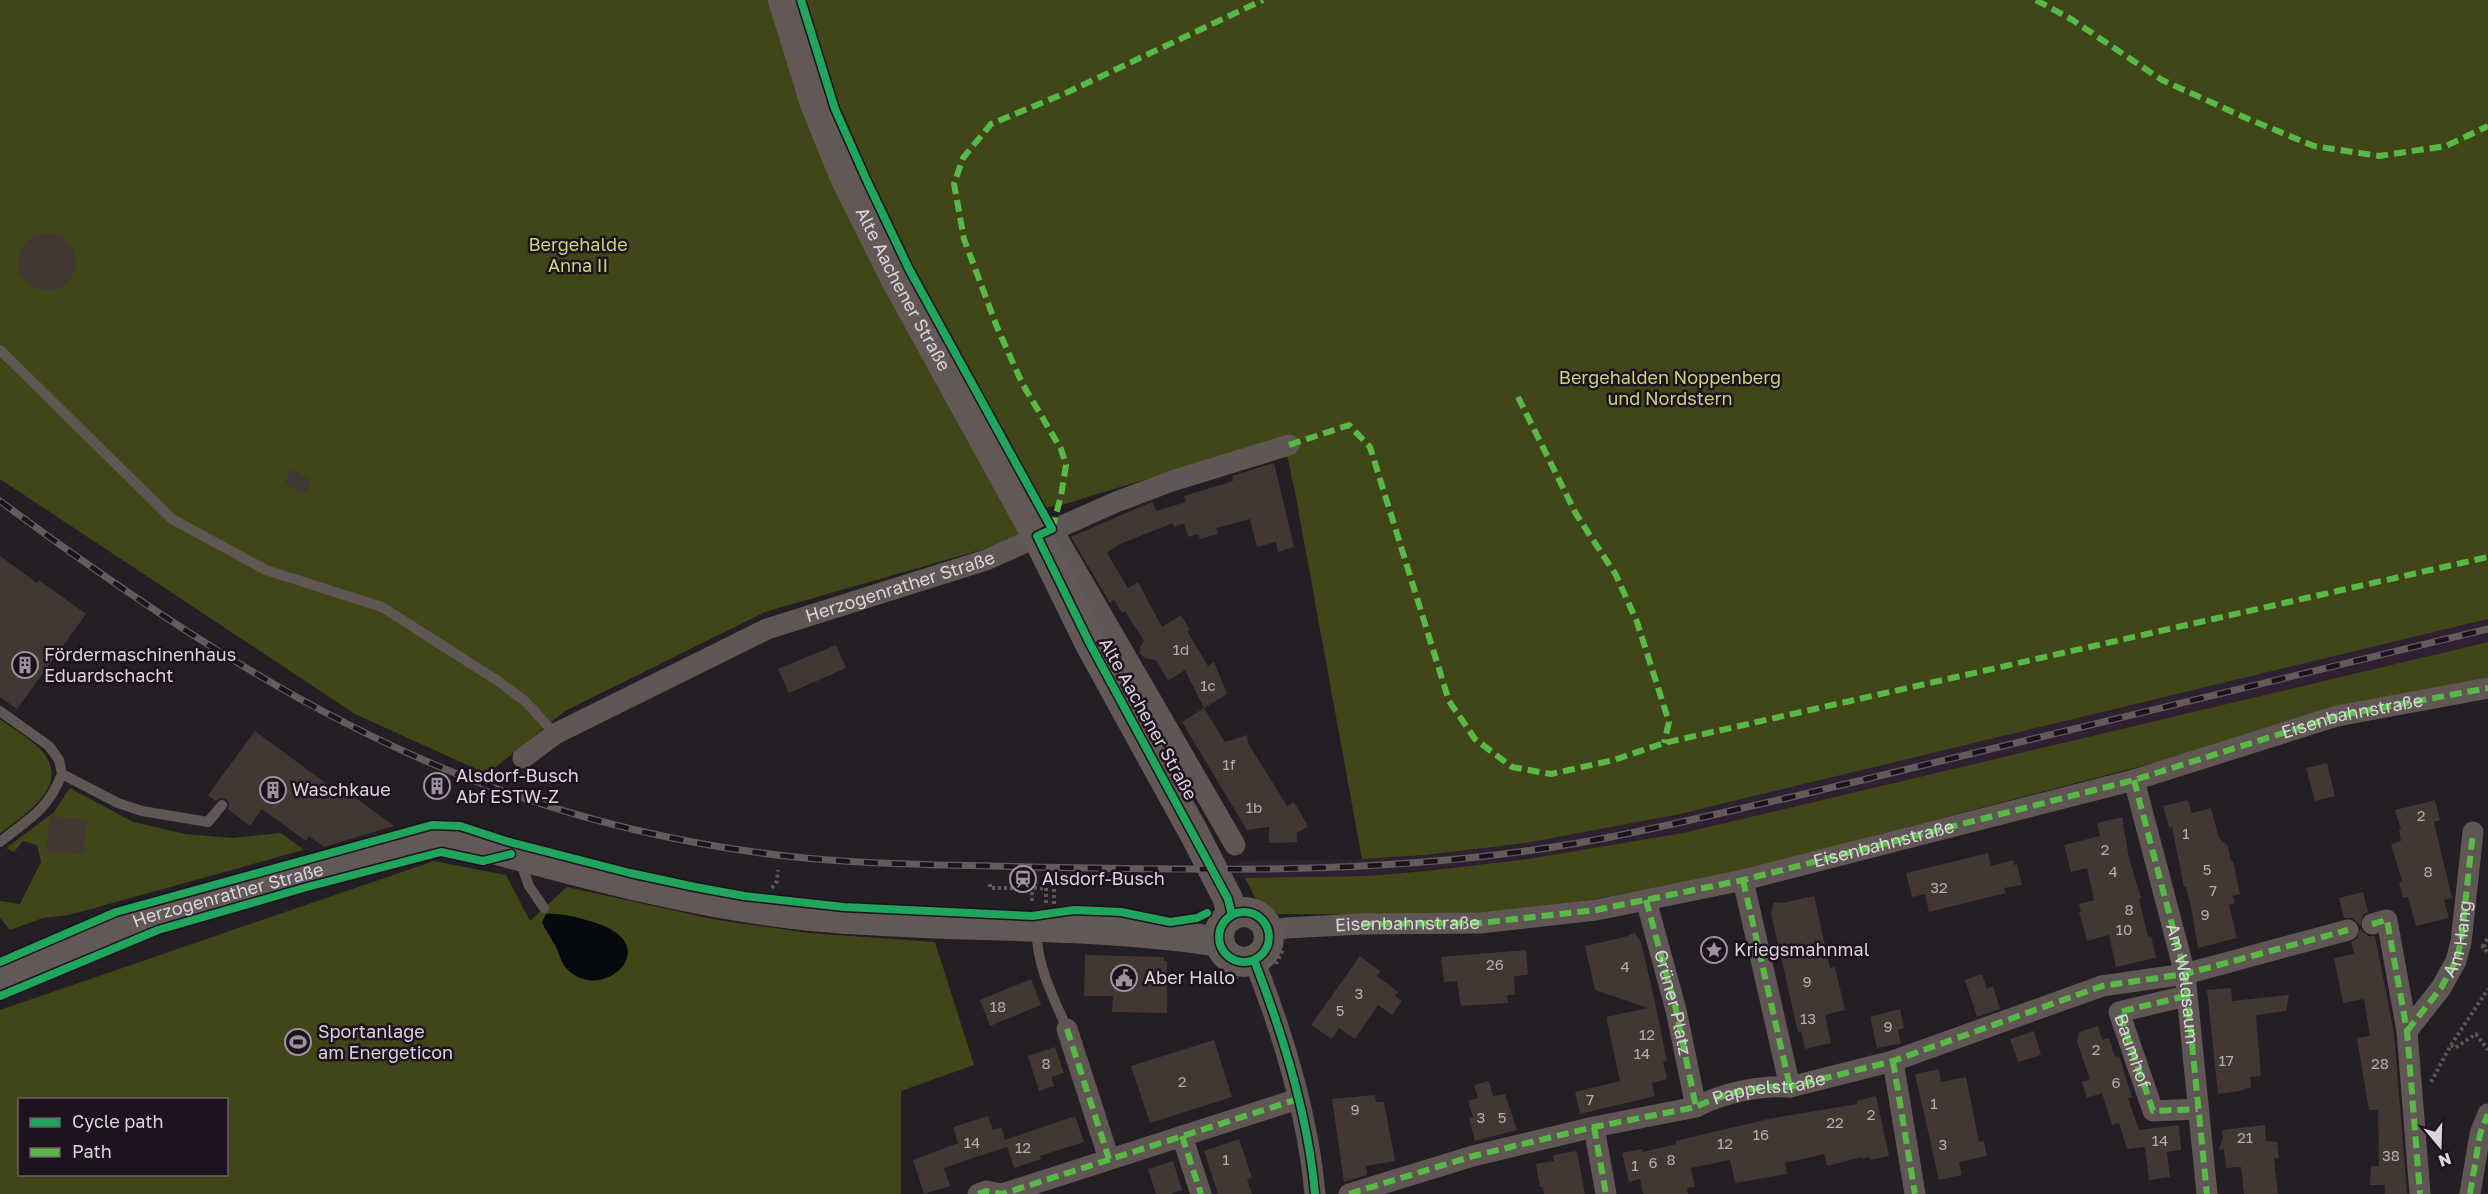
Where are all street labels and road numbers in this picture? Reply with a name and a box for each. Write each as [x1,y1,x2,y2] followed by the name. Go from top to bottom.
[852,203,956,375] street label: Alte Aachener Straße
[802,546,998,626] street label: Herzogenrather Straße
[1095,634,1203,803] street label: Alte Aachener Straße
[2278,688,2425,743] street label: Eisenbahnstraße
[1811,814,1956,872] street label: Eisenbahnstraße
[129,857,326,932] street label: Herzogenrather Straße
[2437,899,2475,981] street label: Am Hang
[1334,911,1480,935] street label: Eisenbahnstraße
[2162,921,2204,1045] street label: Am Waldsaum
[1650,947,1697,1057] street label: Grüner Platz
[2110,1010,2156,1091] street label: Baumhof
[1709,1066,1828,1109] street label: Pappelstraße

